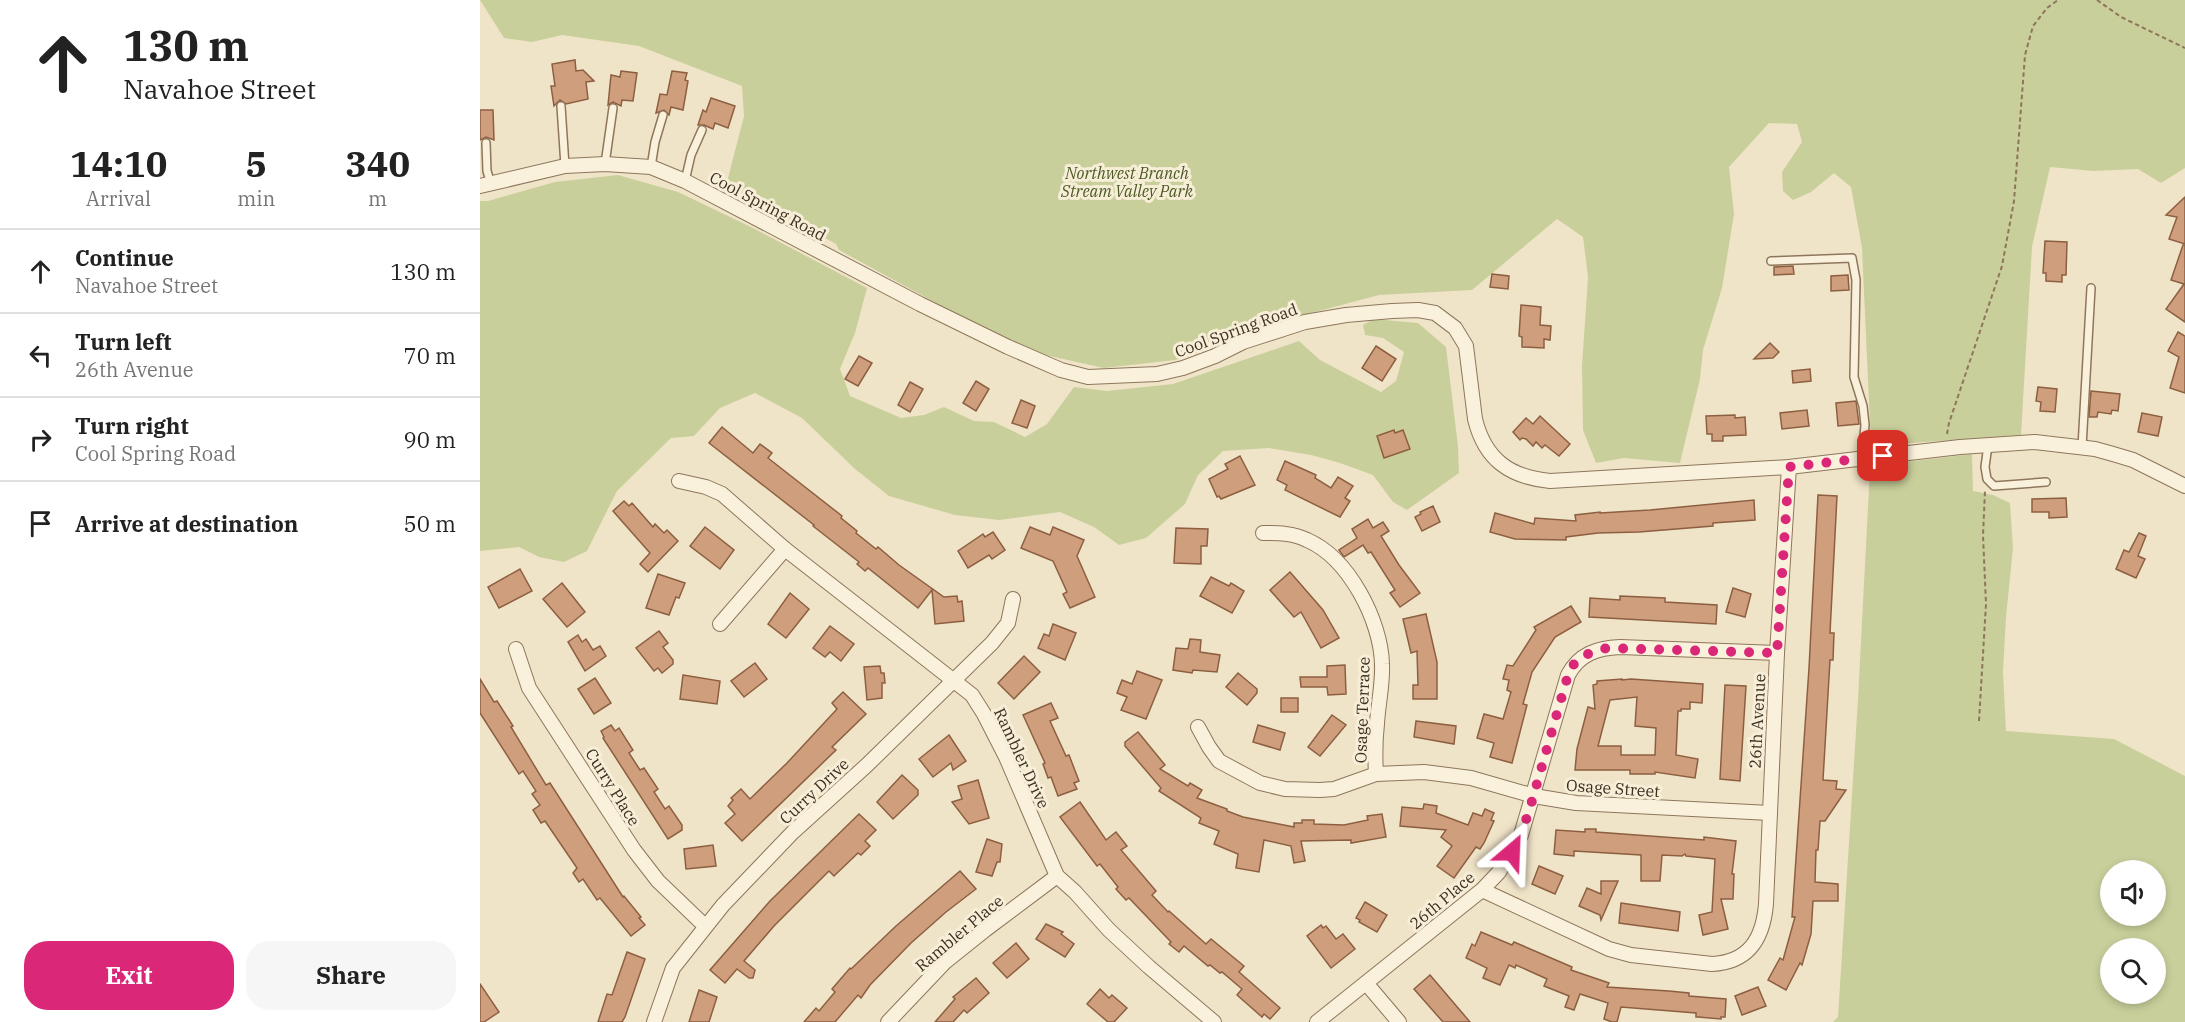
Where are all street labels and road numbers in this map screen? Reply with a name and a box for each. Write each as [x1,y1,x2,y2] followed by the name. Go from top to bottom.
[706,167,830,245] street label: Cool Spring Road
[1172,298,1300,361] street label: Cool Spring Road
[1350,656,1374,764] street label: Osage Terrace
[1745,673,1769,769] street label: 26th Avenue
[990,704,1054,812] street label: Rambler Drive
[581,745,645,829] street label: Curry Place
[775,754,853,828] street label: Curry Drive
[1566,775,1661,801] street label: Osage Street
[1405,867,1479,933] street label: 26th Place
[911,890,1007,976] street label: Rambler Place

